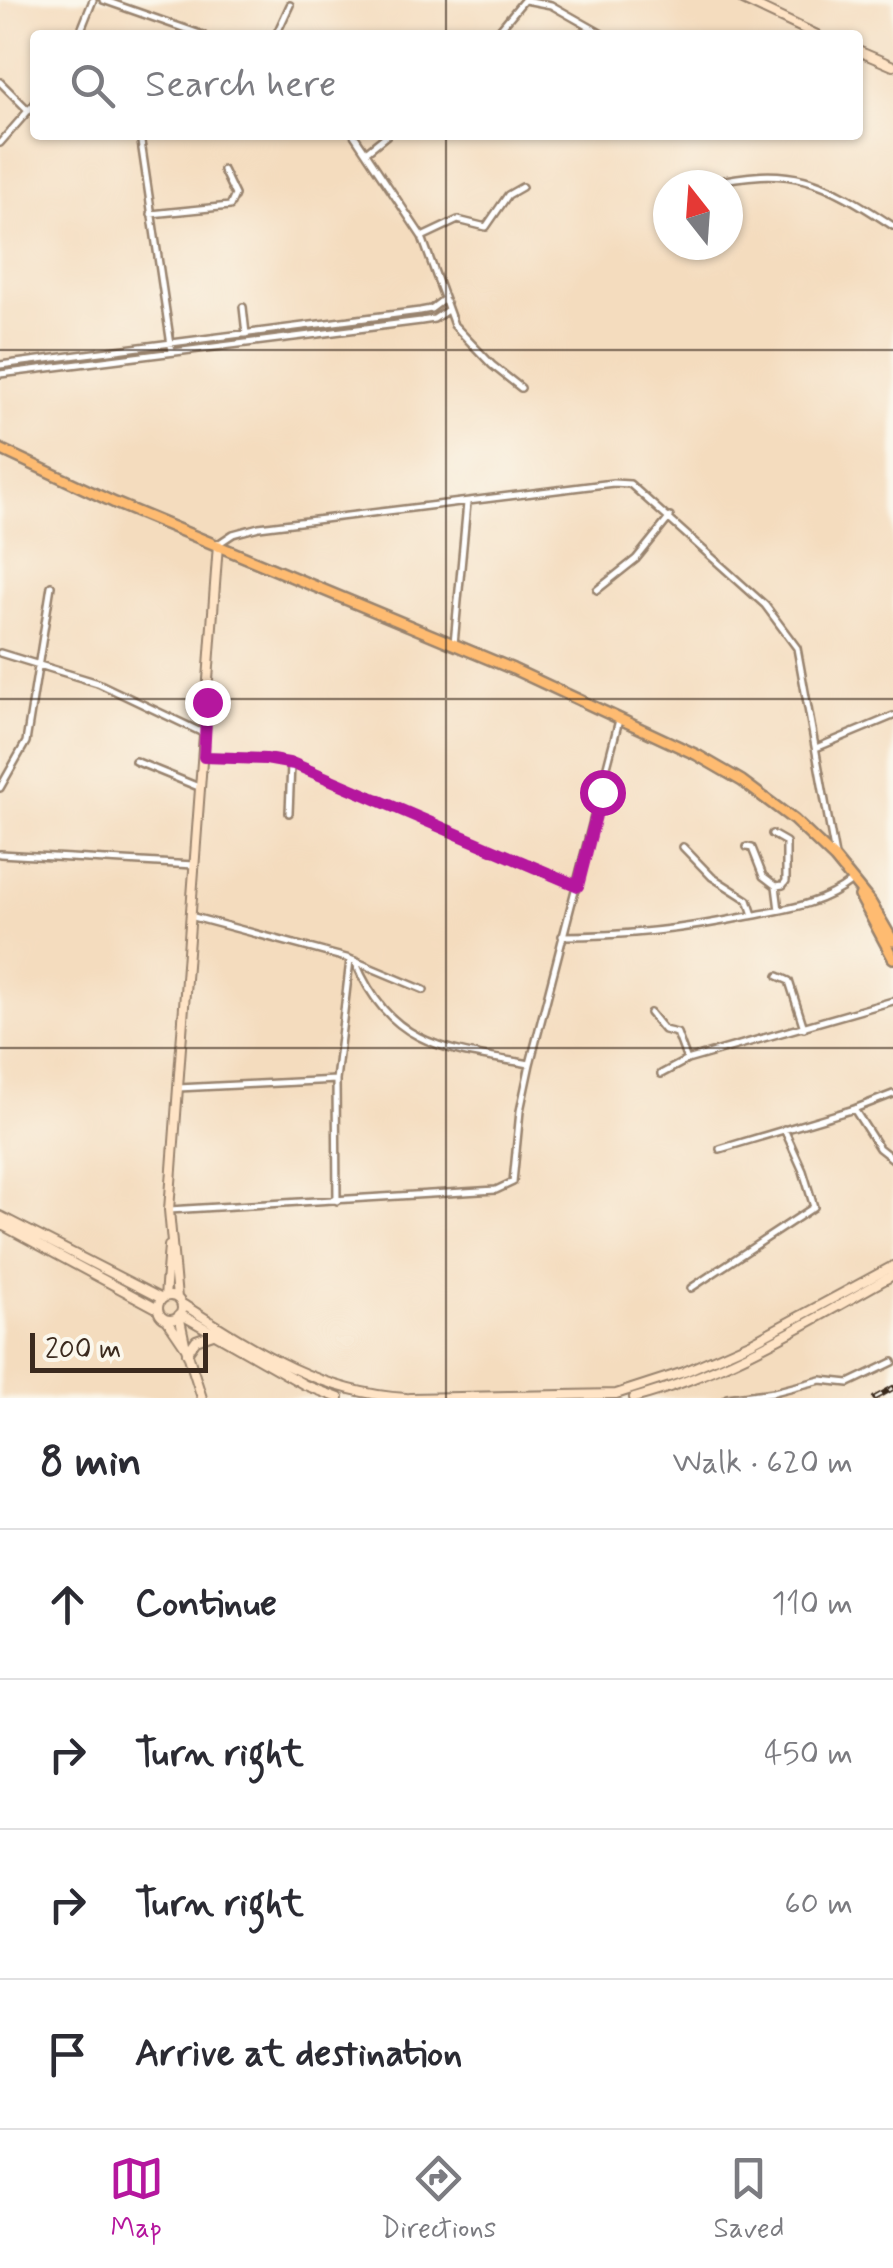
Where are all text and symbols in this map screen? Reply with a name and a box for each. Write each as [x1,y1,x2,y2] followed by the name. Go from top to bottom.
[30,30,863,140] search box
[65,58,120,113] icon: search
[145,61,336,110] text: Search here
[653,170,743,260] north arrow
[185,680,231,726] route end
[580,770,626,816] route start
[30,1328,208,1372] scale bar
[45,1332,121,1369] text: 200 m
[40,1436,142,1491] text: 8 min
[673,1442,853,1484] text: Walk · 620 m
[40,1577,95,1632] icon: ahead
[135,1580,277,1629] text: Continue
[772,1583,853,1625] text: 110 m
[40,1727,95,1782] icon: right
[135,1730,304,1779] text: Turn right
[764,1733,853,1775] text: 450 m
[40,1877,95,1932] icon: right
[135,1880,304,1929] text: Turn right
[784,1883,853,1925] text: 60 m
[40,2027,95,2082] icon: arrive
[135,2030,462,2079] text: Arrive at destination
[109,2151,164,2248] tab: Map
[381,2151,496,2248] tab: Directions
[714,2151,784,2248] tab: Saved

